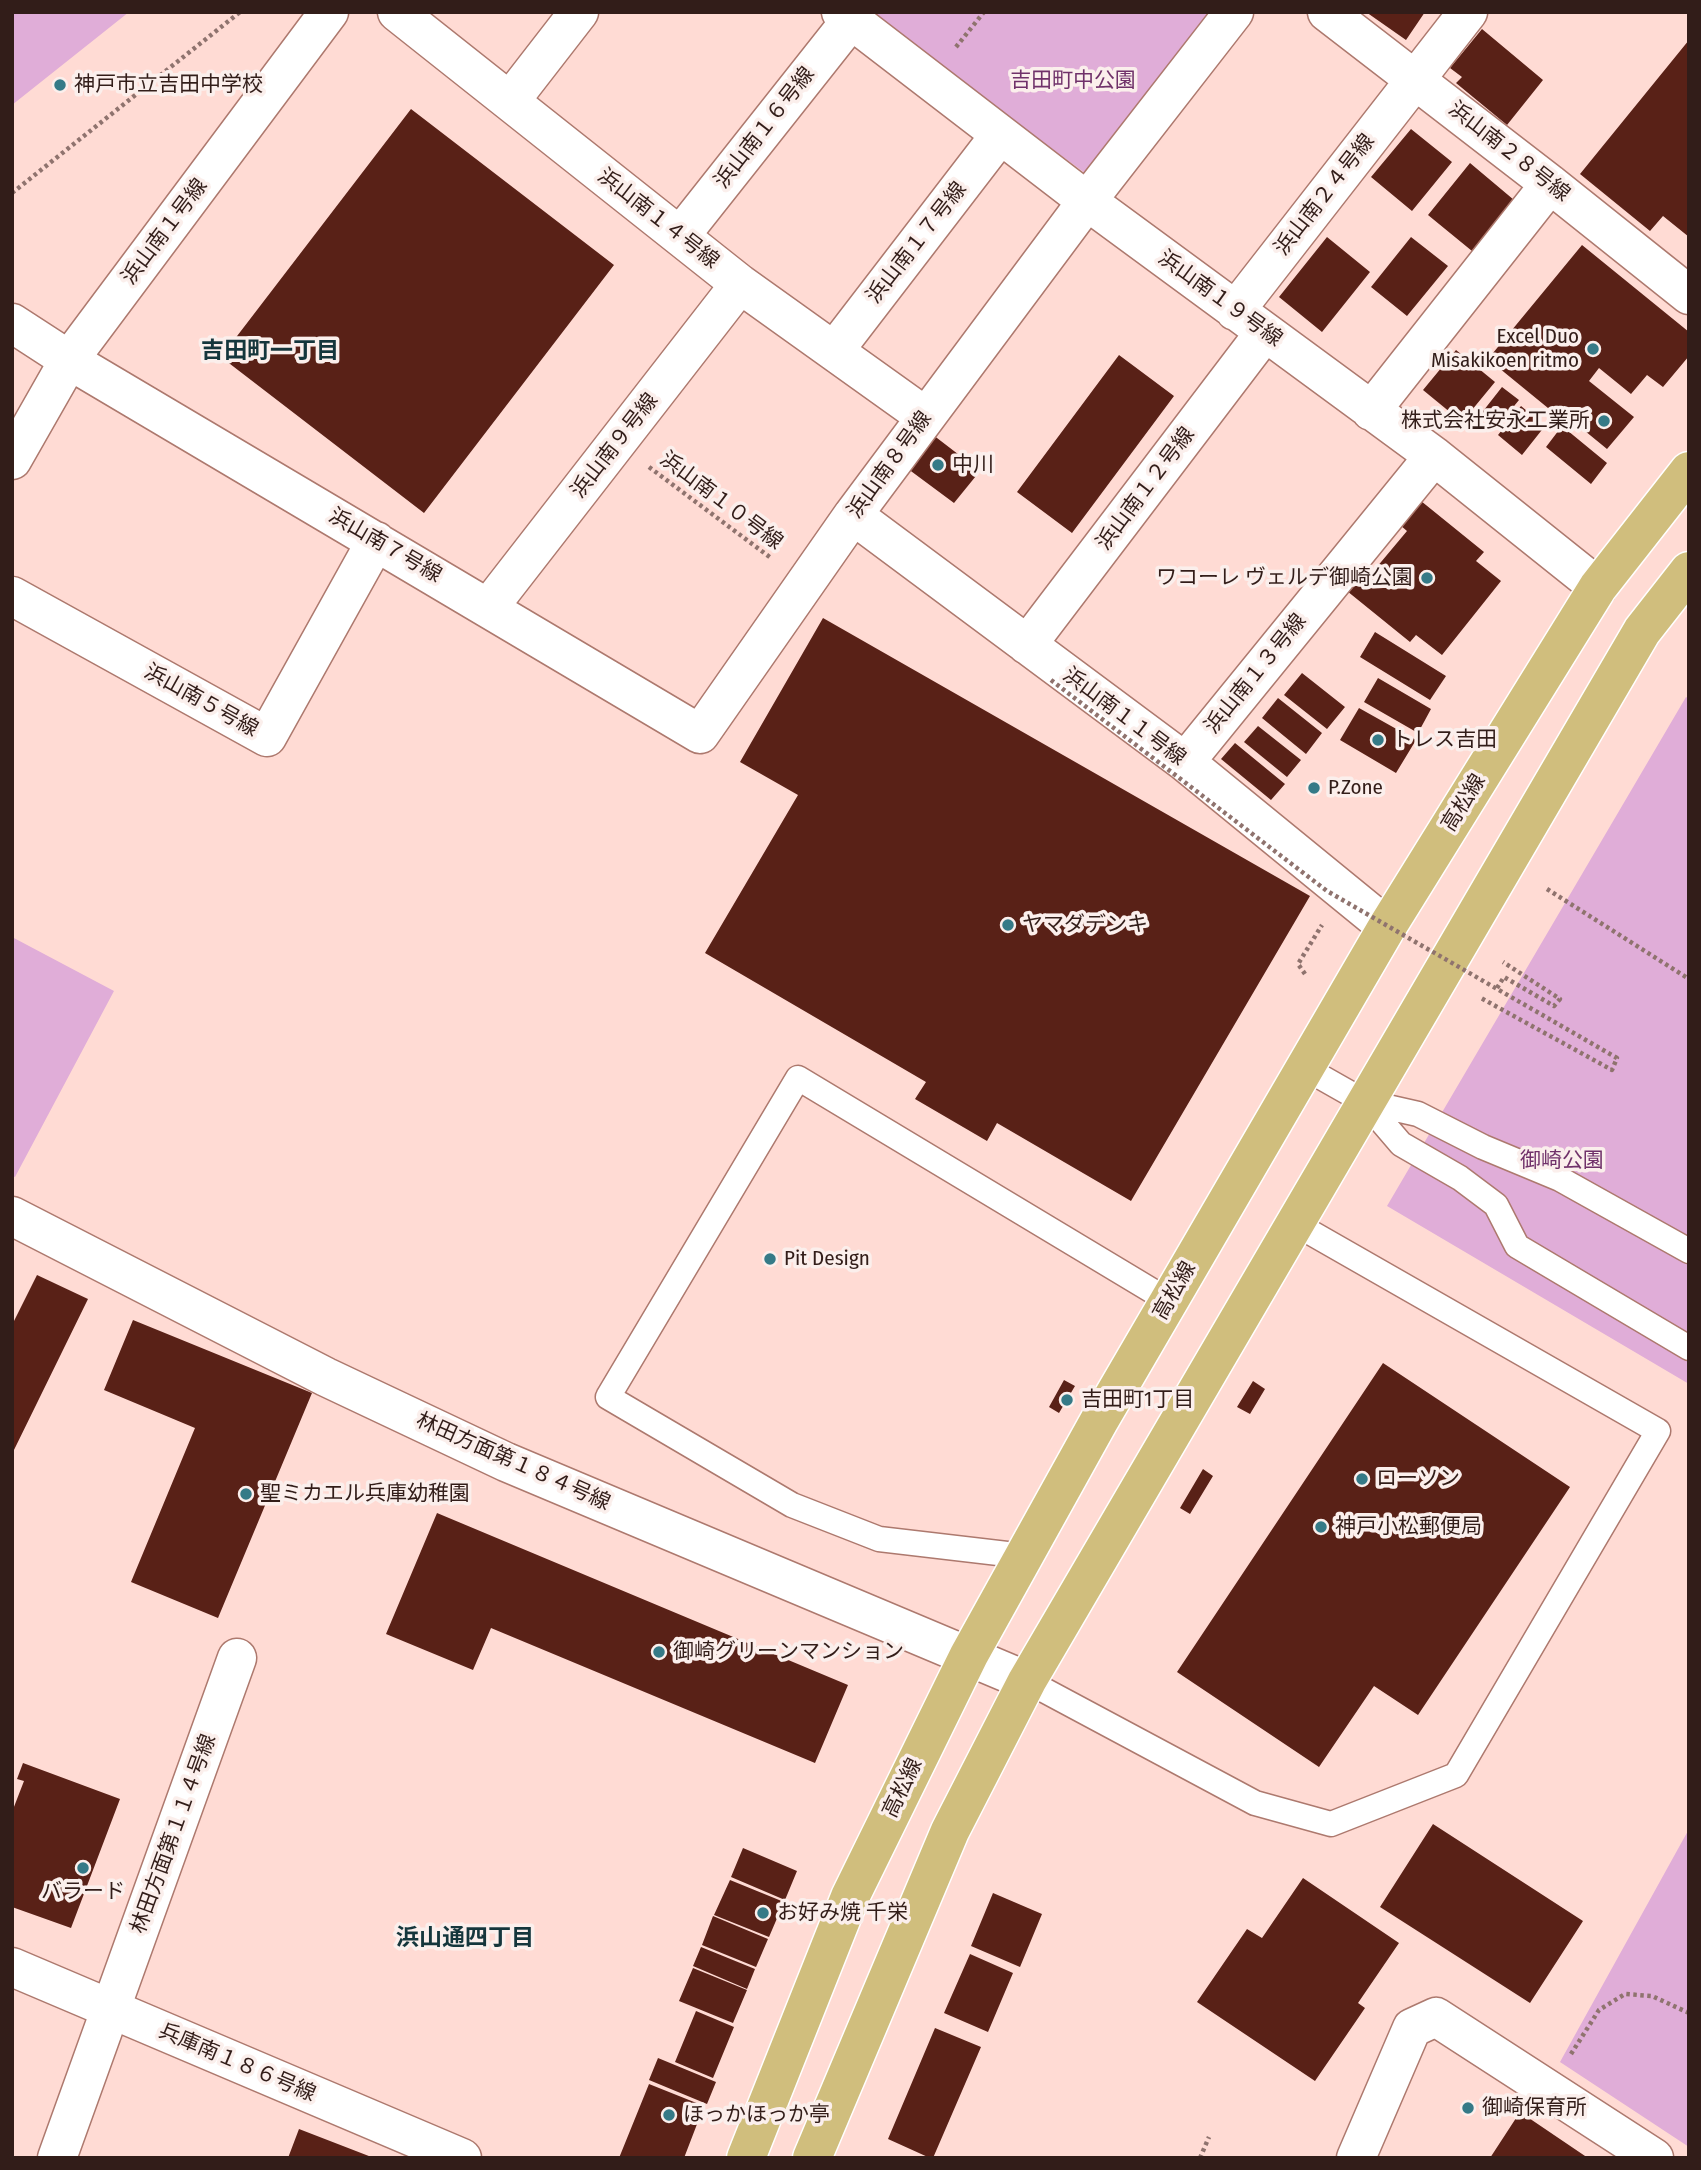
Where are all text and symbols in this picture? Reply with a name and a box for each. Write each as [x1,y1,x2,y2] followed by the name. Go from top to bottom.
[710,62,820,194] street label: 浜山南１６号線
[1010,68,1136,94] park label: 吉田町中公園
[74,72,263,98] place label: 神戸市立吉田中学校
[52,77,68,93] marker: 神戸市立吉田中学校
[1443,97,1575,207] street label: 浜山南２８号線
[1270,129,1380,261] street label: 浜山南２４号線
[592,164,724,274] street label: 浜山南１４号線
[117,174,213,290] street label: 浜山南１号線
[862,177,972,309] street label: 浜山南１７号線
[1153,246,1287,352] street label: 浜山南１９号線
[1431,324,1579,374] place label: Excel Duo Misakikoen ritmo
[201,338,339,366] district label: 吉田町一丁目
[1585,341,1601,357] marker: Excel Duo Misakikoen ritmo
[566,389,664,503] street label: 浜山南９号線
[843,407,937,523] street label: 浜山南８号線
[1401,408,1590,434] place label: 株式会社安永工業所
[1596,413,1612,429] marker: 株式会社安永工業所
[1092,423,1200,555] street label: 浜山南１２号線
[655,447,787,555] street label: 浜山南１０号線
[952,452,994,478] place label: 中川
[930,457,946,473] marker: 中川
[324,504,446,588] street label: 浜山南７号線
[1156,565,1413,591] place label: ワコーレ ヴェルデ御崎公園
[1419,570,1435,586] marker: ワコーレ ヴェルデ御崎公園
[1200,609,1312,739] street label: 浜山南１３号線
[140,659,262,743] street label: 浜山南５号線
[1058,663,1190,771] street label: 浜山南１１号線
[1392,727,1497,753] place label: トレス吉田
[1370,732,1386,748] marker: トレス吉田
[1437,770,1491,836] street label: 高松線
[1328,775,1383,801] place label: P.Zone
[1306,780,1322,796] marker: P.Zone
[1022,912,1148,938] place label: ヤマダデンキ
[1000,917,1016,933] marker: ヤマダデンキ
[1520,1148,1604,1174] park label: 御崎公園
[784,1246,870,1272] place label: Pit Design
[762,1251,778,1267] marker: Pit Design
[1148,1257,1202,1325] street label: 高松線
[1081,1387,1194,1413] place label: 吉田町1丁目
[1059,1392,1075,1408] marker: 吉田町1丁目
[412,1408,614,1516] street label: 林田方面第１８４号線
[1376,1466,1460,1492] place label: ローソン
[1354,1471,1370,1487] marker: ローソン
[260,1481,470,1507] place label: 聖ミカエル兵庫幼稚園
[238,1486,254,1502] marker: 聖ミカエル兵庫幼稚園
[1335,1514,1482,1540] place label: 神戸小松郵便局
[1313,1519,1329,1535] marker: 神戸小松郵便局
[673,1639,904,1665] place label: 御崎グリーンマンション
[651,1644,667,1660] marker: 御崎グリーンマンション
[126,1731,222,1937] street label: 林田方面第１１４号線
[878,1754,928,1822] street label: 高松線
[75,1860,91,1876] marker: バラード
[41,1879,125,1905] place label: バラード
[777,1900,908,1926] place label: お好み焼 千栄
[755,1905,771,1921] marker: お好み焼 千栄
[396,1925,534,1953] district label: 浜山通四丁目
[155,2019,319,2107] street label: 兵庫南１８６号線
[1482,2095,1587,2121] place label: 御崎保育所
[1460,2100,1476,2116] marker: 御崎保育所
[683,2102,830,2128] place label: ほっかほっか亭
[661,2107,677,2123] marker: ほっかほっか亭

